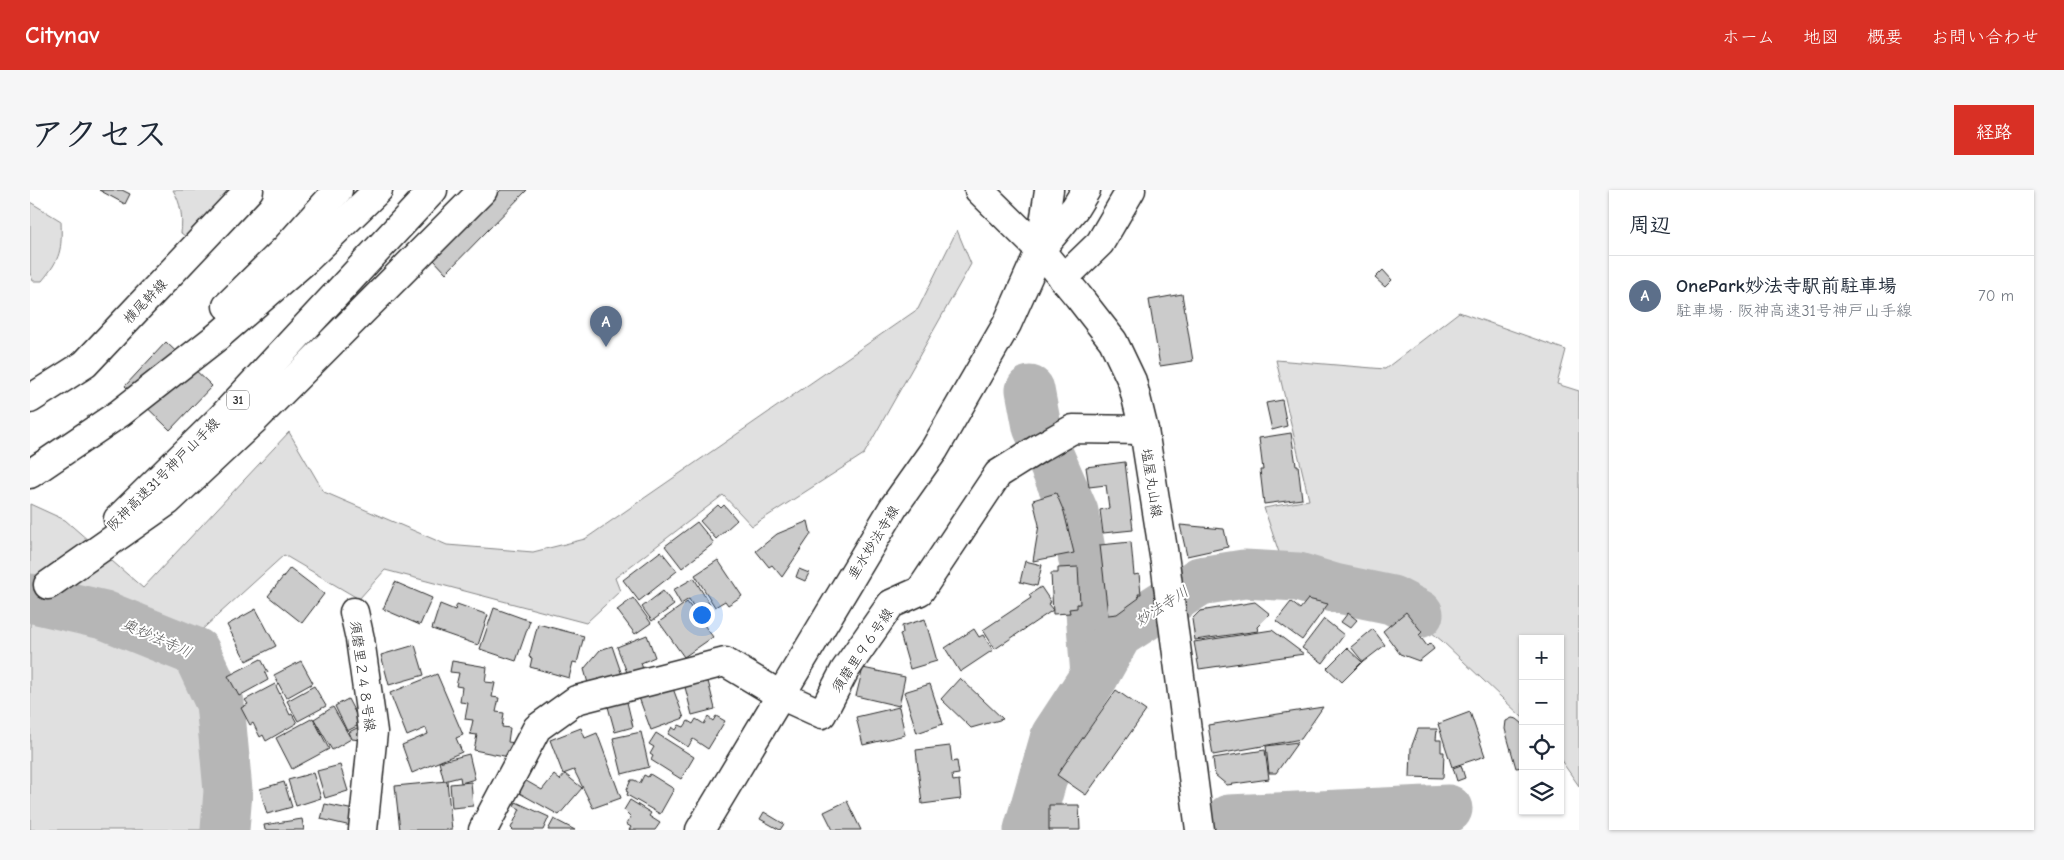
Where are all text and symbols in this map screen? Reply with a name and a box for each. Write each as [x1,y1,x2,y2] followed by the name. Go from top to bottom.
[25,21,100,49] text: Citynav
[1722,27,1775,48] text: ホーム
[1803,27,1839,48] text: 地図
[1867,27,1903,48] text: 概要
[1931,27,2039,48] text: お問い合わせ
[1954,105,2034,155] button: 経路
[30,114,168,155] text: アクセス
[1629,213,1671,237] text: 周辺
[120,275,171,327] street label: 横尾幹線
[1676,275,1897,297] text: OnePark妙法寺駅前駐車場
[1641,287,1649,305] text: A
[1978,287,2014,305] text: 70 m
[1676,302,1912,320] text: 駐車場 · 阪神高速31号神戸山手線
[590,306,622,347] pin: A
[227,390,249,410] road number: 31
[103,414,223,534] street label: 阪神高速31号神戸山手線
[1138,447,1165,519] street label: 塩屋丸山線
[844,502,903,582] street label: 垂水妙法寺線
[1132,582,1192,630] water label: 妙法寺川
[689,602,715,628] your location
[828,605,897,696] street label: 須磨里９６号線
[119,615,195,661] water label: 奥妙法寺川
[346,619,379,733] street label: 須磨里２４８号線
[1519,635,1564,815] map controls
[1519,635,1564,680] button: +
[1519,680,1564,725] button: −
[1519,725,1564,770] button: locate
[1519,770,1564,815] button: layers

